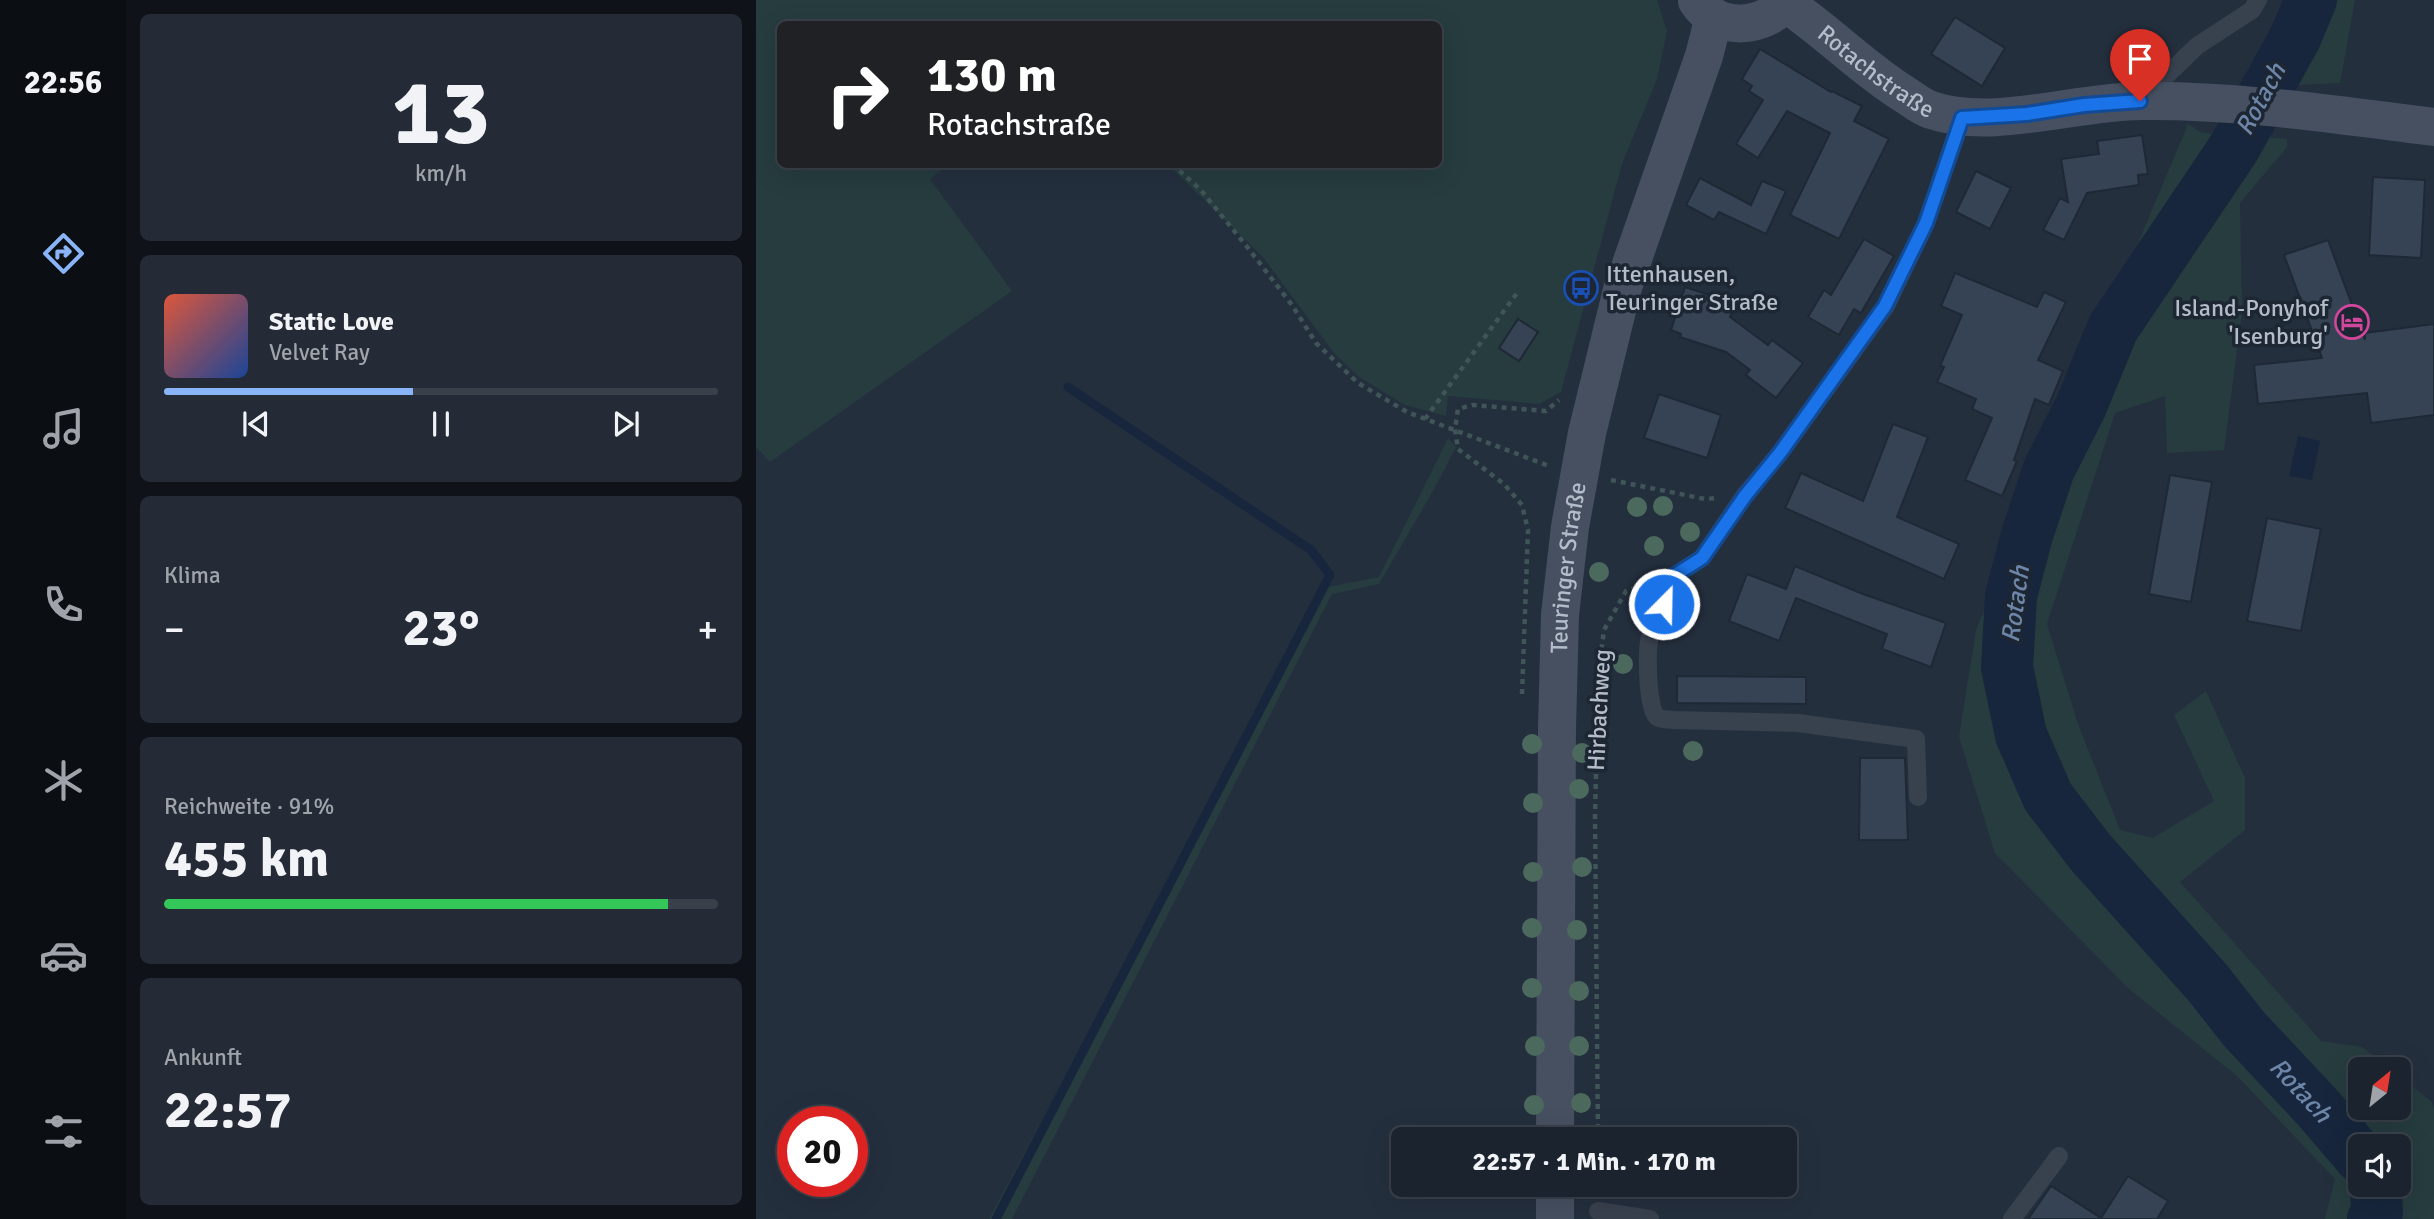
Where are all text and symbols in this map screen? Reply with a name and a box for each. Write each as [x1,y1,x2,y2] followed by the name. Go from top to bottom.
[1812,18,1938,125] street label: Rotachstraße
[2110,29,2170,101] pin
[2121,40,2159,78] icon: arrive
[927,45,1057,105] text: 130 m
[812,49,903,140] icon: right
[392,57,490,170] text: 13
[2229,57,2294,141] water label: Rotach
[24,63,102,102] text: 22:56
[927,105,1111,144] text: Rotachstraße
[415,159,467,188] text: km/h
[39,229,88,278] icon: directions
[1606,259,1778,317] place label: Ittenhausen, Teuringer Straße
[1562,269,1600,307] bus stop icon: Ittenhausen, Teuringer Straße
[2174,293,2329,351] place label: Island-Ponyhof 'Isenburg'
[2333,303,2371,341] hotel icon: Island-Ponyhof 'Isenburg'
[269,306,394,338] text: Static Love
[269,338,370,367] text: Velvet Ray
[39,404,88,453] icon: music
[237,405,275,443] icon: previous
[422,405,460,443] icon: pause
[607,405,645,443] icon: next
[1544,480,1593,654] street label: Teuringer Straße
[164,561,221,590] text: Klima
[1995,563,2037,645] water label: Rotach
[1627,567,1701,641] position arrow
[39,580,88,629] icon: phone
[403,596,479,660] text: 23°
[164,606,185,653] text: −
[697,606,718,653] text: +
[1581,648,1617,772] street label: Hirbachweg
[39,756,88,805] icon: climate
[164,792,334,821] text: Reichweite · 91%
[164,827,329,891] text: 455 km
[39,931,88,980] icon: car
[164,1043,242,1072] text: Ankunft
[2262,1051,2339,1130] water label: Rotach
[2348,1057,2412,1120] north arrow
[2348,1057,2411,1197] map controls
[164,1078,292,1142] text: 22:57
[777,1106,868,1197] speed limit sign: 20
[39,1107,88,1156] icon: filters
[2348,1134,2411,1197] button: sound
[1472,1146,1716,1178] text: 22:57 · 1 Min. · 170 m

